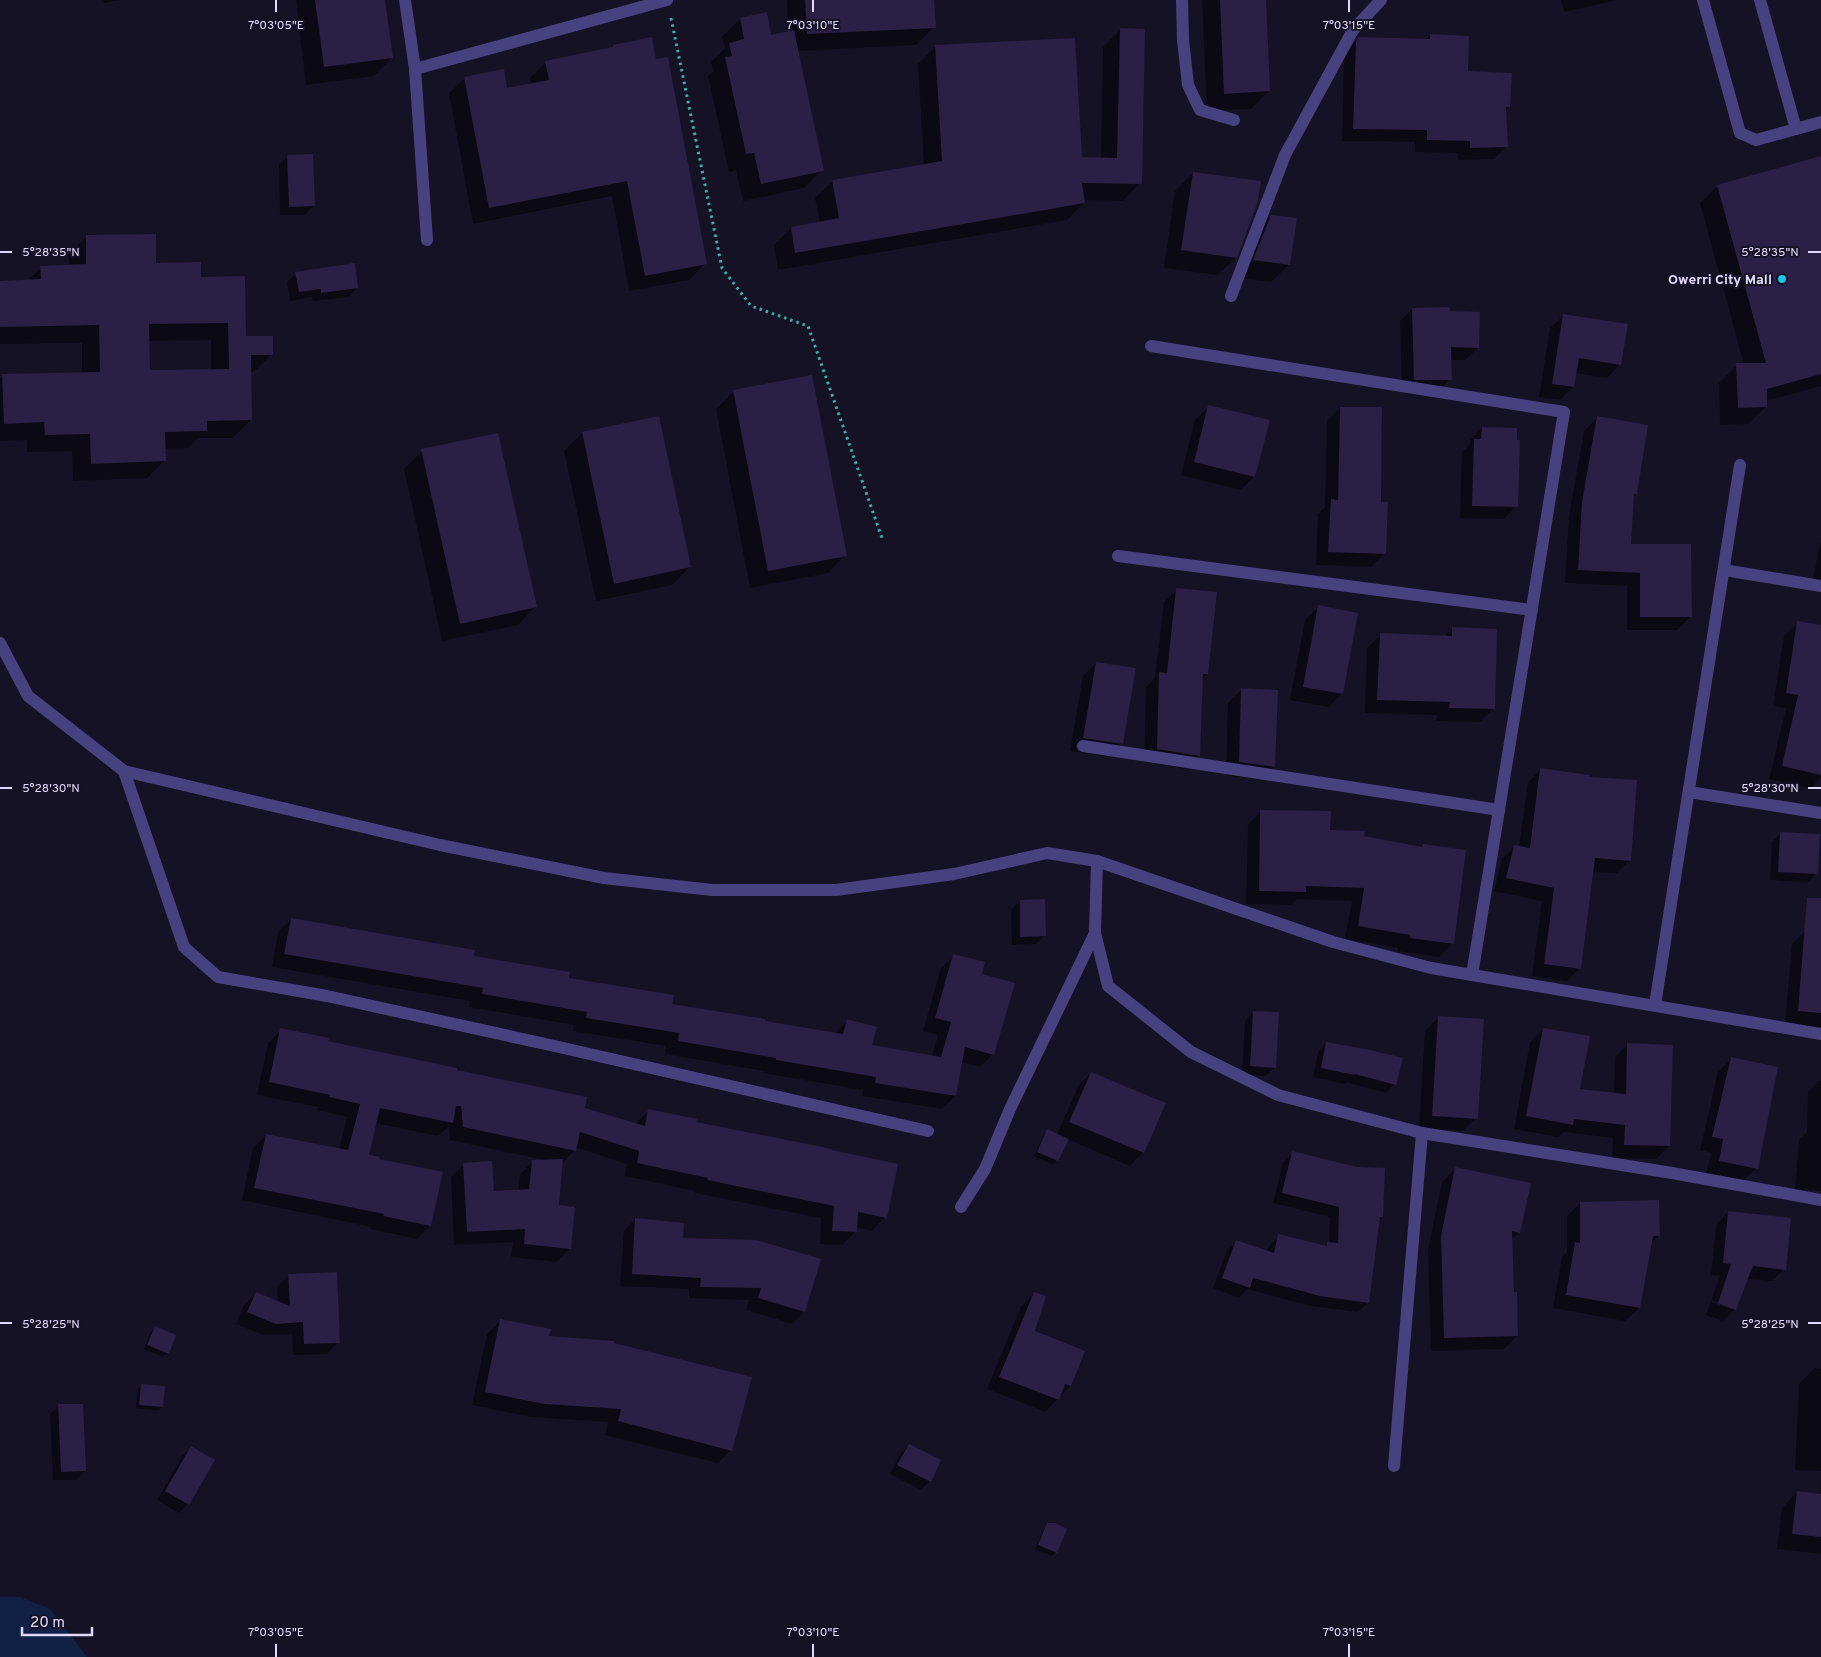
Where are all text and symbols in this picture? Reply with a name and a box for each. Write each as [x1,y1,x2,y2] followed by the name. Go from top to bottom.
[248,18,304,34] text: 7°03'05"E
[787,18,839,34] text: 7°03'10"E
[1323,18,1375,34] text: 7°03'15"E
[22,245,80,261] text: 5°28'35"N
[1741,245,1799,261] text: 5°28'35"N
[1668,272,1772,289] place label: Owerri City Mall
[1776,273,1788,285] marker: Owerri City Mall
[22,781,80,797] text: 5°28'30"N
[1741,781,1799,797] text: 5°28'30"N
[22,1317,80,1333] text: 5°28'25"N
[1741,1317,1799,1333] text: 5°28'25"N
[22,1604,92,1636] scale bar
[30,1614,65,1633] text: 20 m
[248,1625,304,1641] text: 7°03'05"E
[787,1625,839,1641] text: 7°03'10"E
[1323,1625,1375,1641] text: 7°03'15"E

